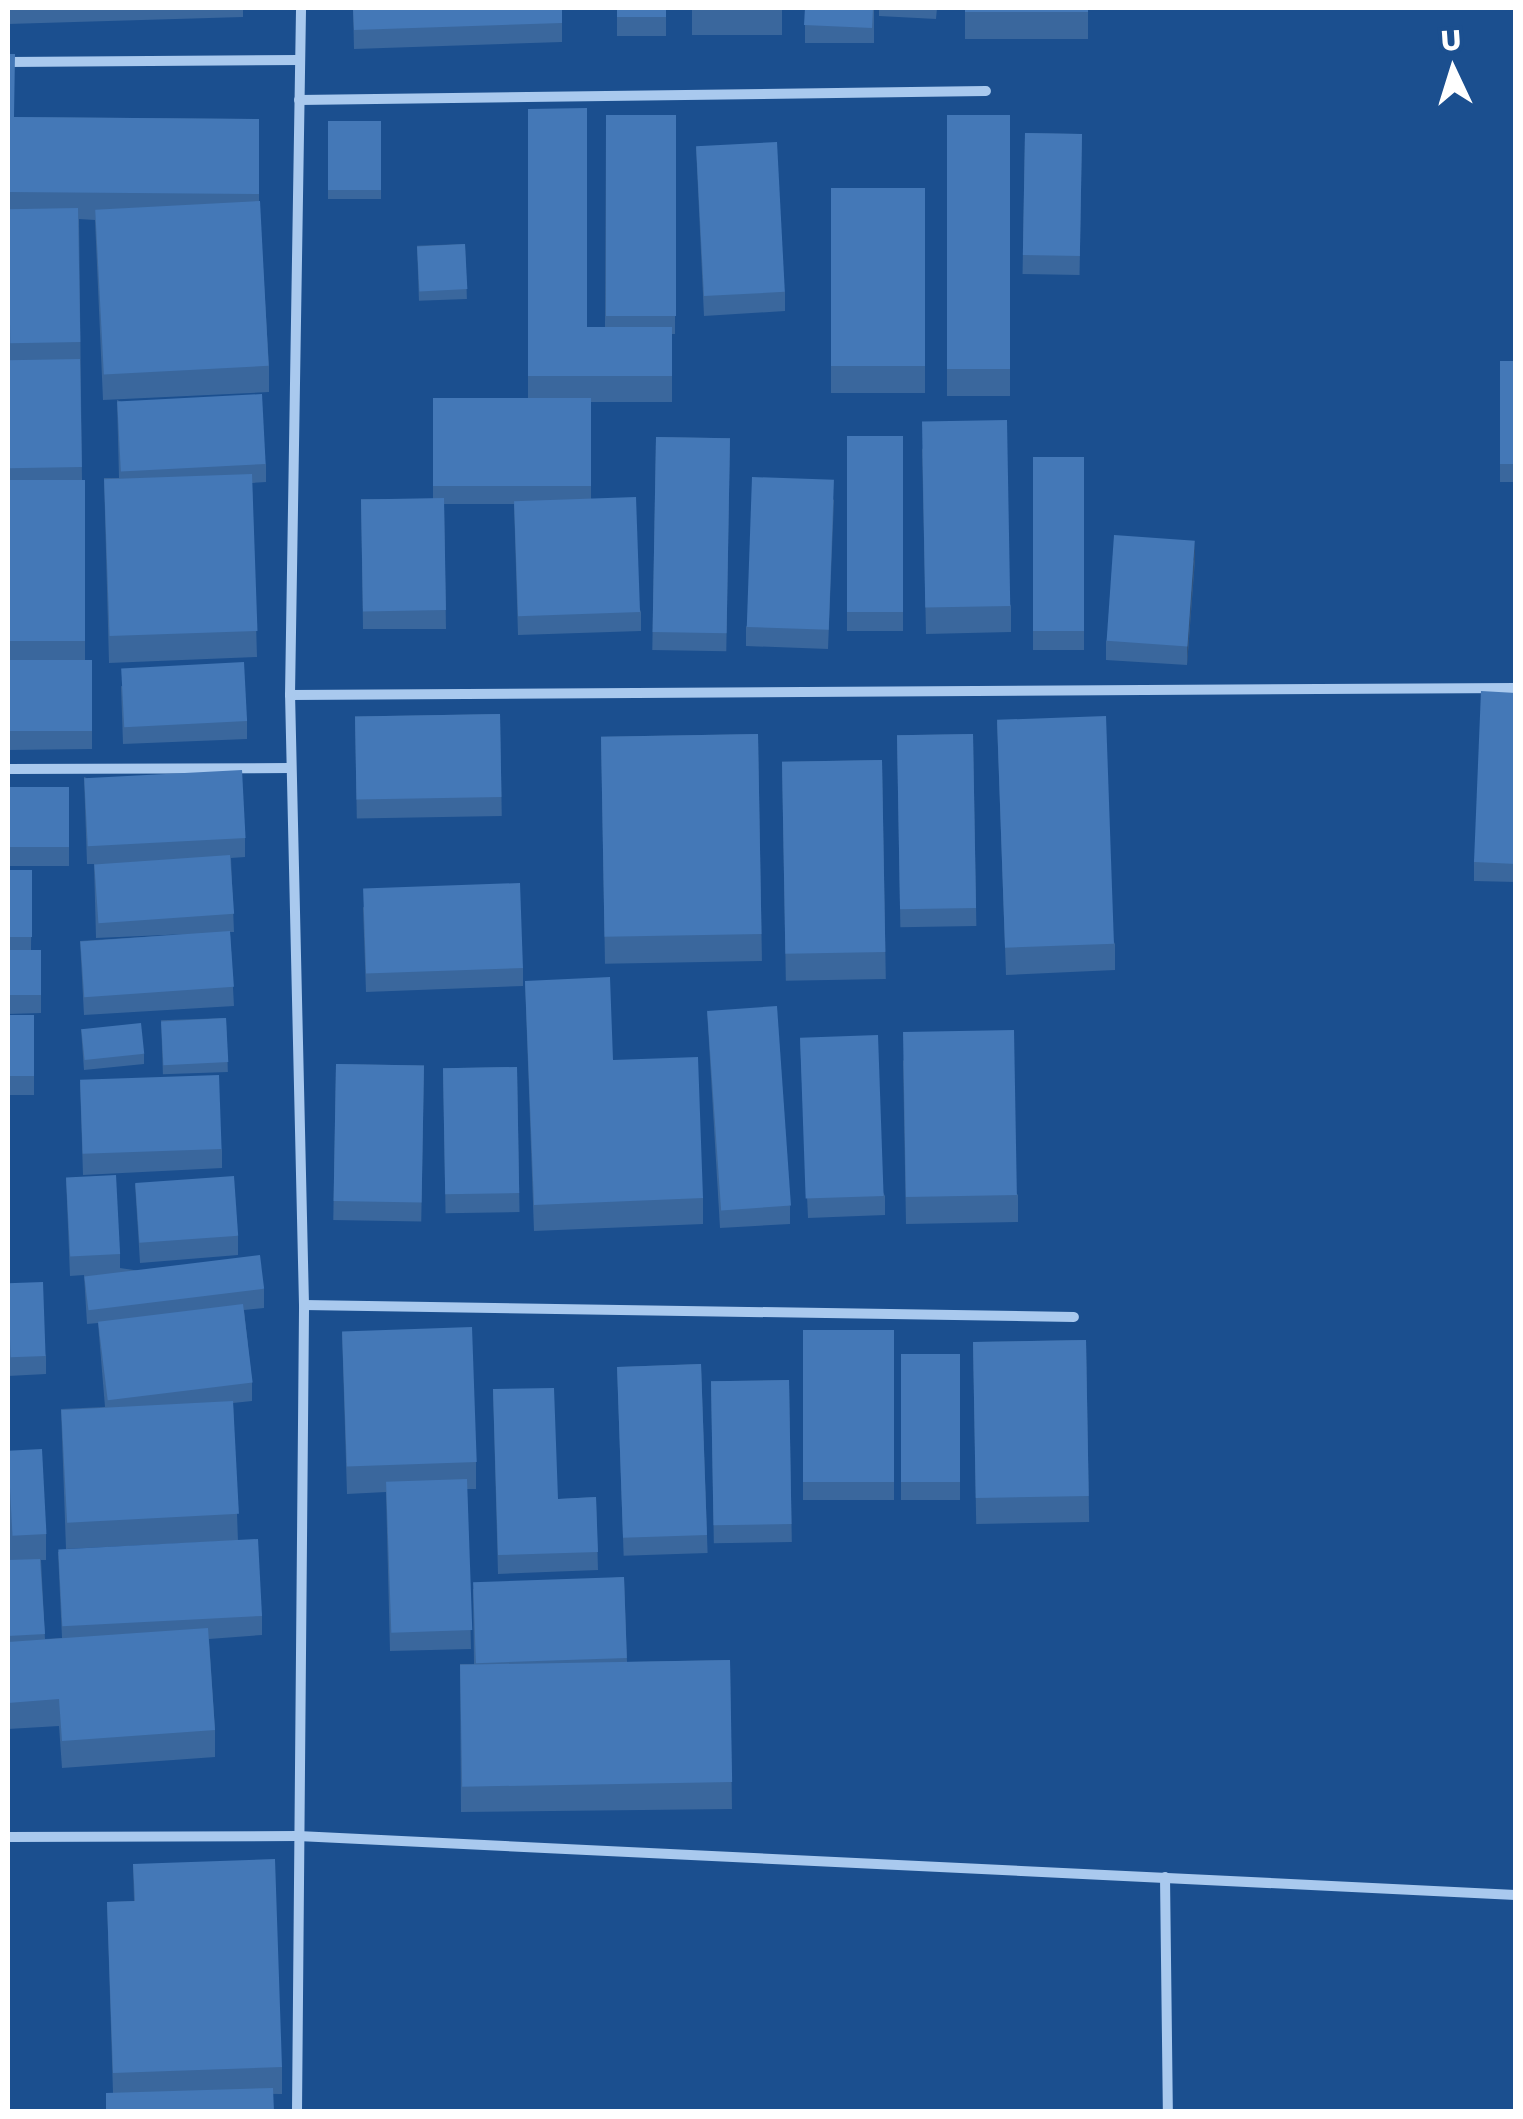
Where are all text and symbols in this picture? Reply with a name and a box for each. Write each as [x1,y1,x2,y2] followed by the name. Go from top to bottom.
[1403,20,1503,120] north arrow
[1440,22,1462,57] text: U

